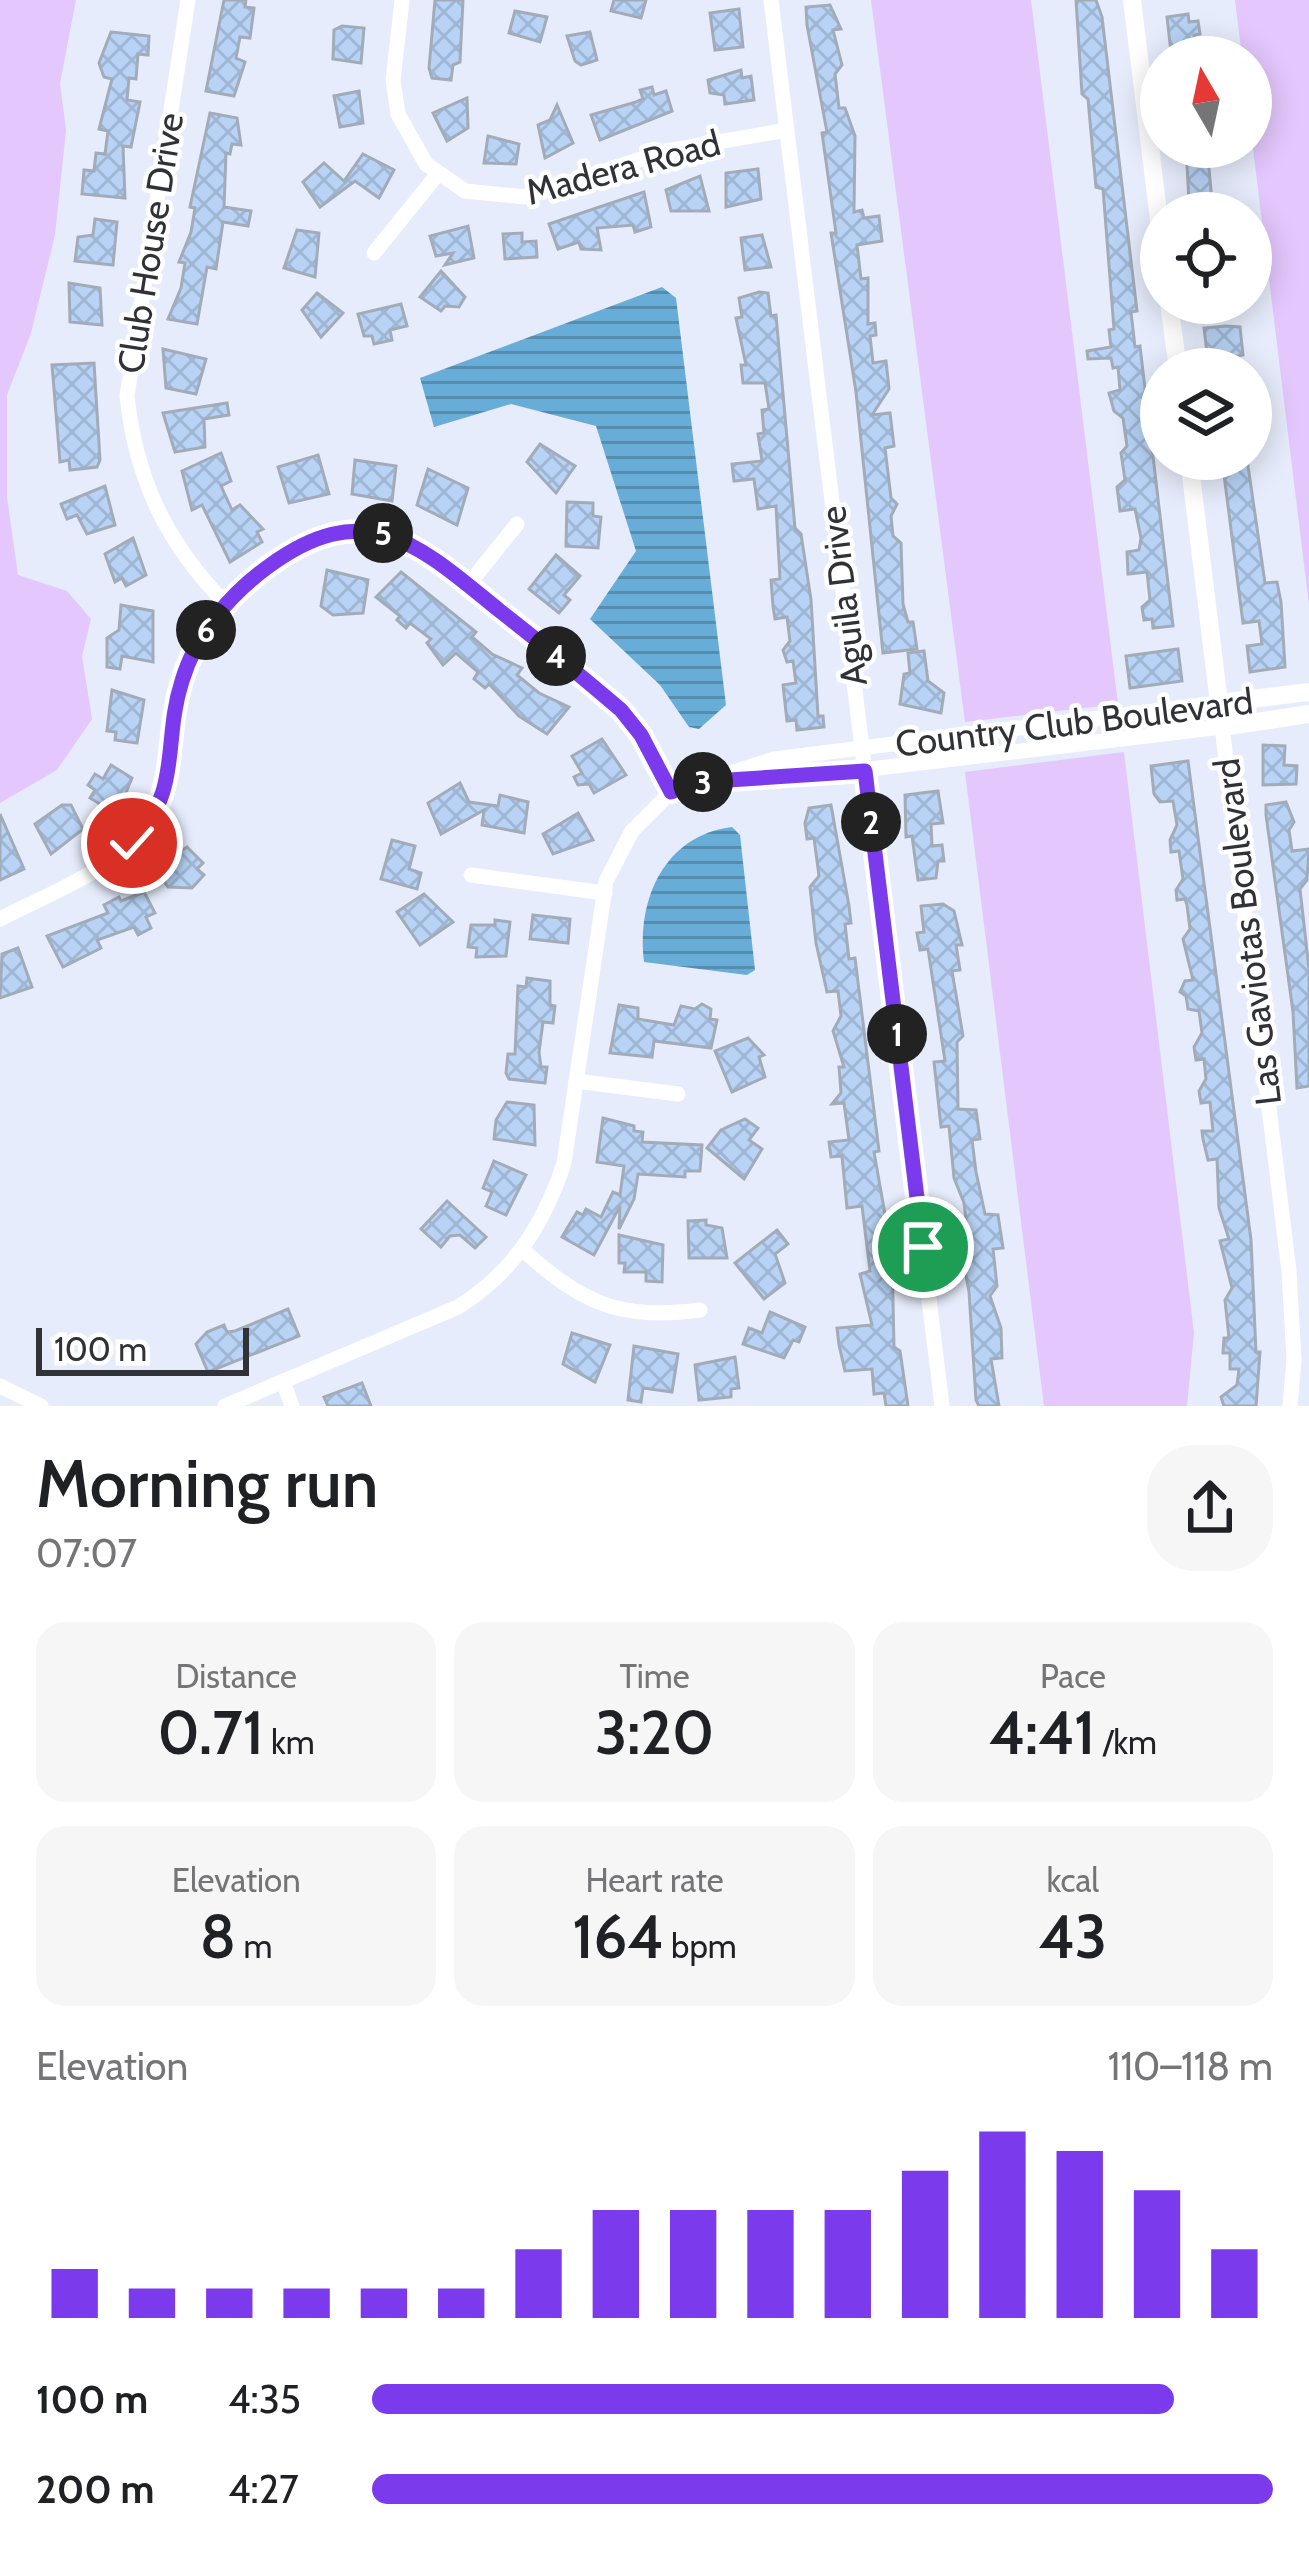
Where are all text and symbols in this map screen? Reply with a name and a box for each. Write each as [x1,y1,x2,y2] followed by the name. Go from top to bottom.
[1140,36,1272,168] north arrow
[1140,36,1272,480] map controls
[108,109,192,377] street label: Club House Drive
[521,120,725,214] street label: Madera Road
[1140,192,1272,324] button: locate
[1140,348,1272,480] button: layers
[353,503,413,563] pin: 5
[810,504,876,688] street label: Aguila Drive
[374,513,392,553] text: 5
[176,600,236,660] pin: 6
[197,610,215,650] text: 6
[526,626,586,686] pin: 4
[546,636,566,676] text: 4
[893,678,1255,766] street label: Country Club Boulevard
[673,752,733,812] pin: 3
[1204,756,1290,1108] street label: Las Gaviotas Boulevard
[694,762,712,802] text: 3
[81,792,183,894] pin
[841,792,901,852] pin: 2
[862,802,880,842] text: 2
[99,810,165,876] icon: check
[867,1004,927,1064] pin: 1
[891,1014,903,1054] text: 1
[872,1196,974,1298] pin
[890,1214,956,1280] icon: arrive
[36,1322,249,1375] scale bar
[54,1329,147,1369] text: 100 m
[36,1443,378,1524] text: Morning run
[1147,1445,1273,1571] button: share
[36,1529,137,1577] text: 07:07
[175,1656,297,1696] text: Distance
[619,1656,690,1696] text: Time
[1040,1656,1106,1696] text: Pace
[158,1696,264,1769] text: 0.71
[595,1696,714,1769] text: 3:20
[989,1696,1095,1769] text: 4:41
[264,1722,315,1762] text: km
[1095,1722,1157,1762] text: /km
[172,1860,301,1900] text: Elevation
[585,1860,724,1900] text: Heart rate
[1046,1860,1099,1900] text: kcal
[200,1900,236,1973] text: 8
[572,1900,664,1973] text: 164
[1038,1900,1107,1973] text: 43
[236,1926,272,1966] text: m
[664,1926,737,1966] text: bpm
[36,2042,188,2090] text: Elevation
[1108,2042,1273,2090] text: 110–118 m
[36,2375,148,2423] text: 100 m
[228,2375,301,2423] text: 4:35
[36,2465,154,2513] text: 200 m
[228,2465,299,2513] text: 4:27

